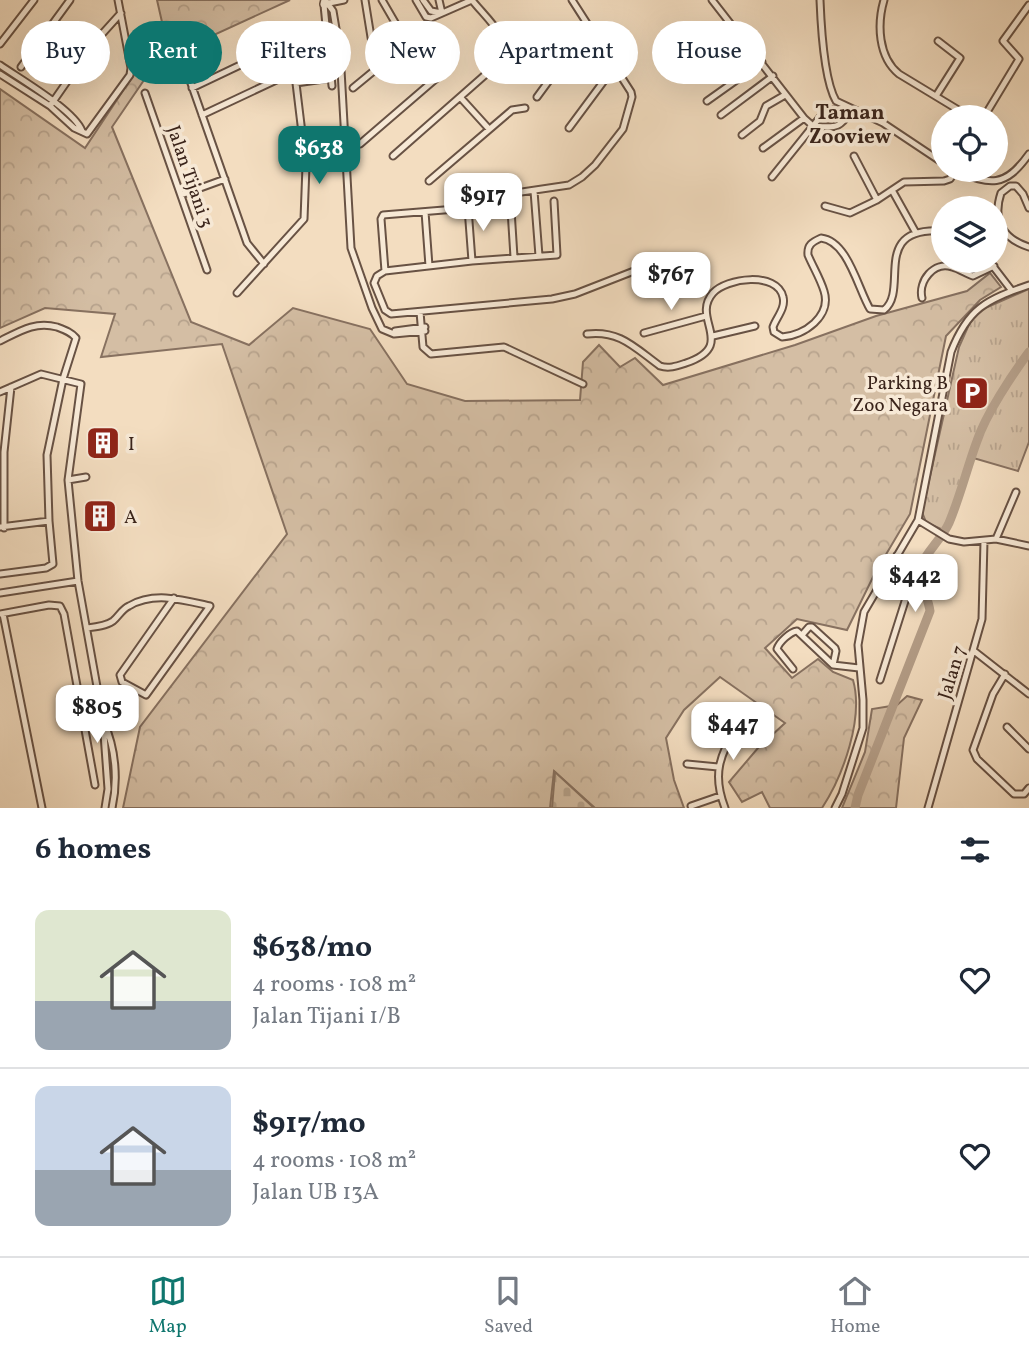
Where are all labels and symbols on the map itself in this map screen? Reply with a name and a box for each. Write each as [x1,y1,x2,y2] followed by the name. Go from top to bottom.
[809,99,892,152] district label: Taman Zooview
[159,122,219,231] street label: Jalan Tijani 3
[278,127,360,186] pin: $638
[442,174,524,233] pin: $917
[630,252,712,312] pin: $767
[852,371,948,419] place label: Parking B Zoo Negara
[953,374,991,412] parking icon: Parking B Zoo Negara
[84,424,122,462] building icon: I
[128,432,135,458] place label: I
[81,497,119,535] building icon: A
[124,505,137,531] place label: A
[874,554,956,614] pin: $442
[932,642,973,703] street label: Jalan 7
[56,686,138,745] pin: $805
[692,702,774,762] pin: $447

